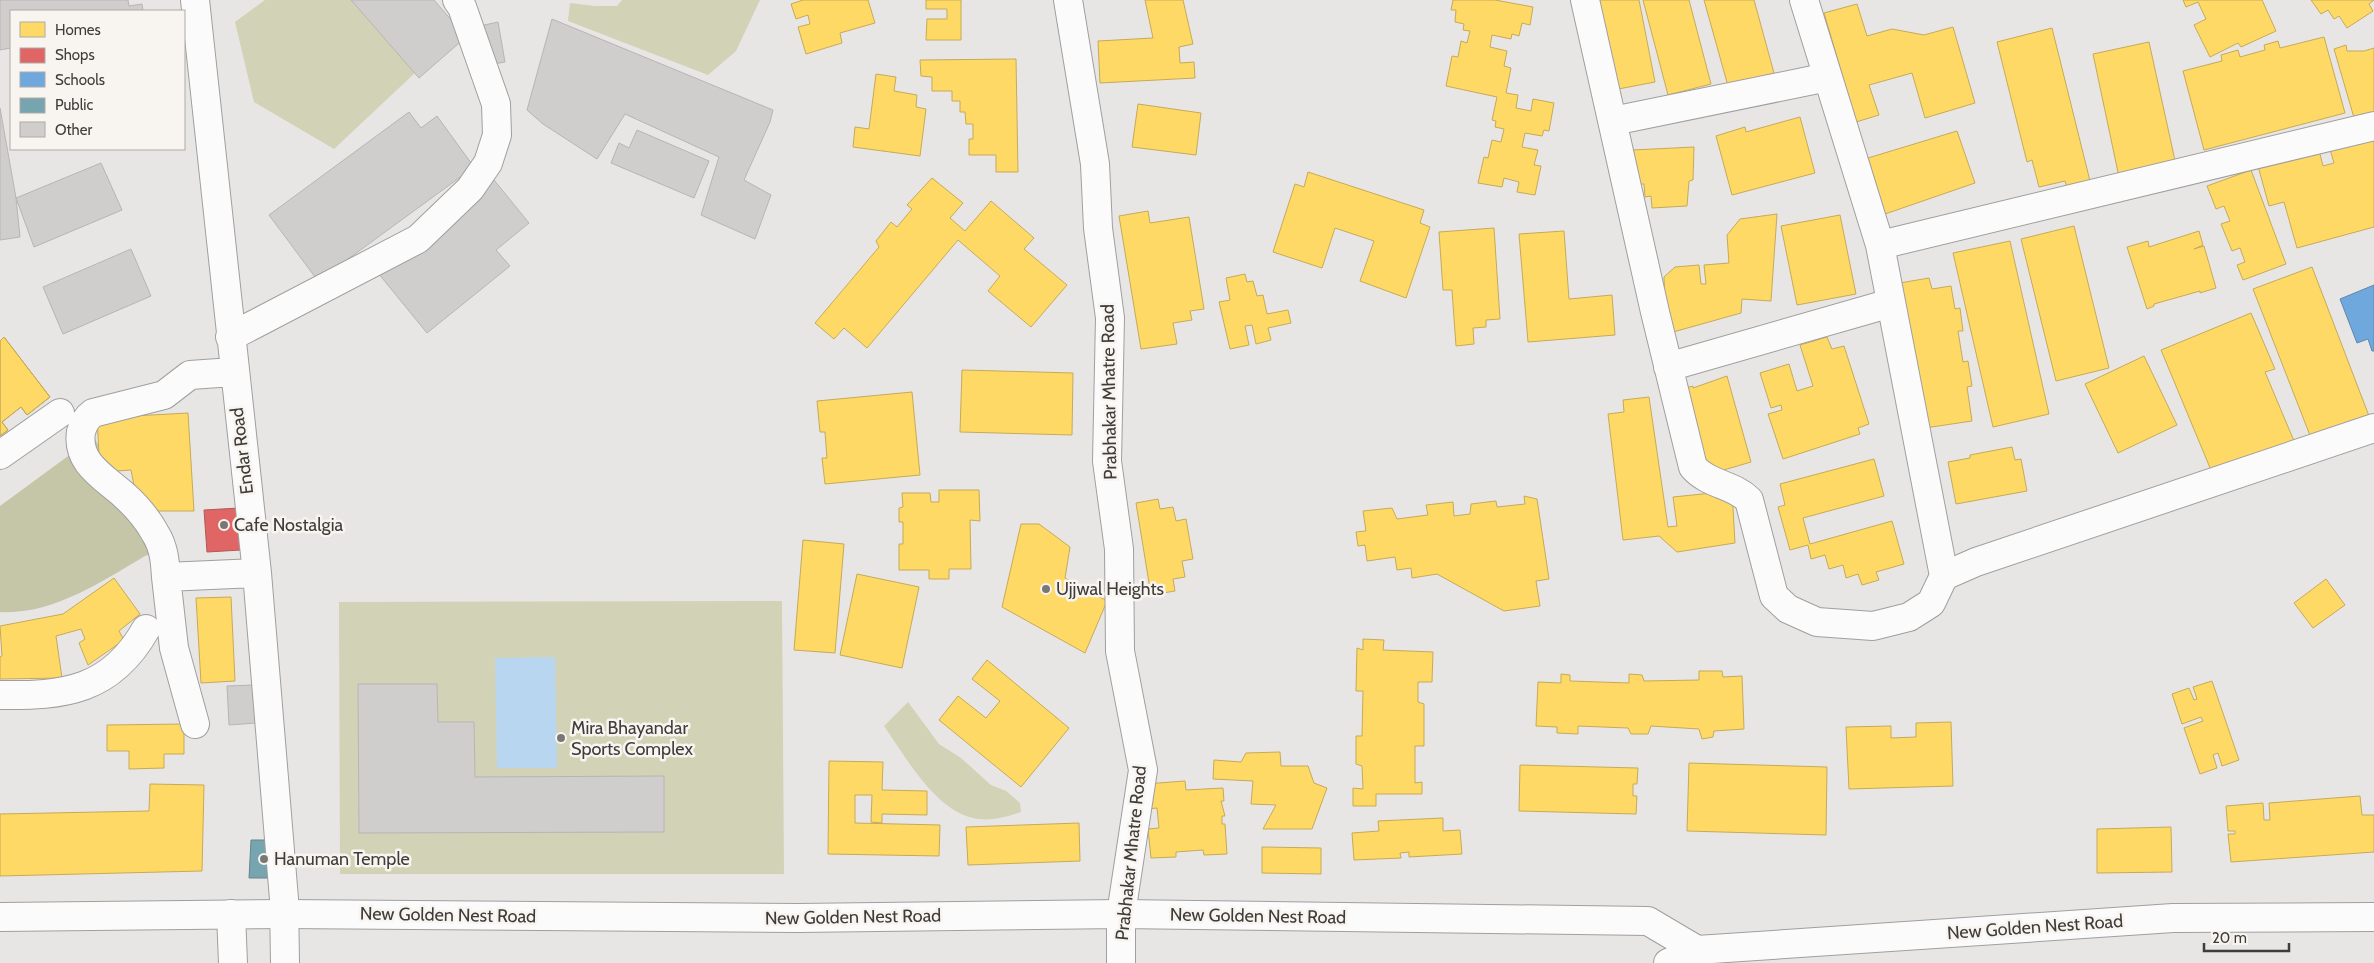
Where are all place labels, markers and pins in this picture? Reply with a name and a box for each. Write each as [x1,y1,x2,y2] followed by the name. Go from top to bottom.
[234,514,344,536] place label: Cafe Nostalgia
[218,519,230,531] marker: Cafe Nostalgia
[1056,578,1164,600] place label: Ujjwal Heights
[1040,583,1052,595] marker: Ujjwal Heights
[571,717,693,760] place label: Mira Bhayandar Sports Complex
[555,732,567,744] marker: Mira Bhayandar Sports Complex
[274,848,410,870] place label: Hanuman Temple
[258,853,270,865] marker: Hanuman Temple

